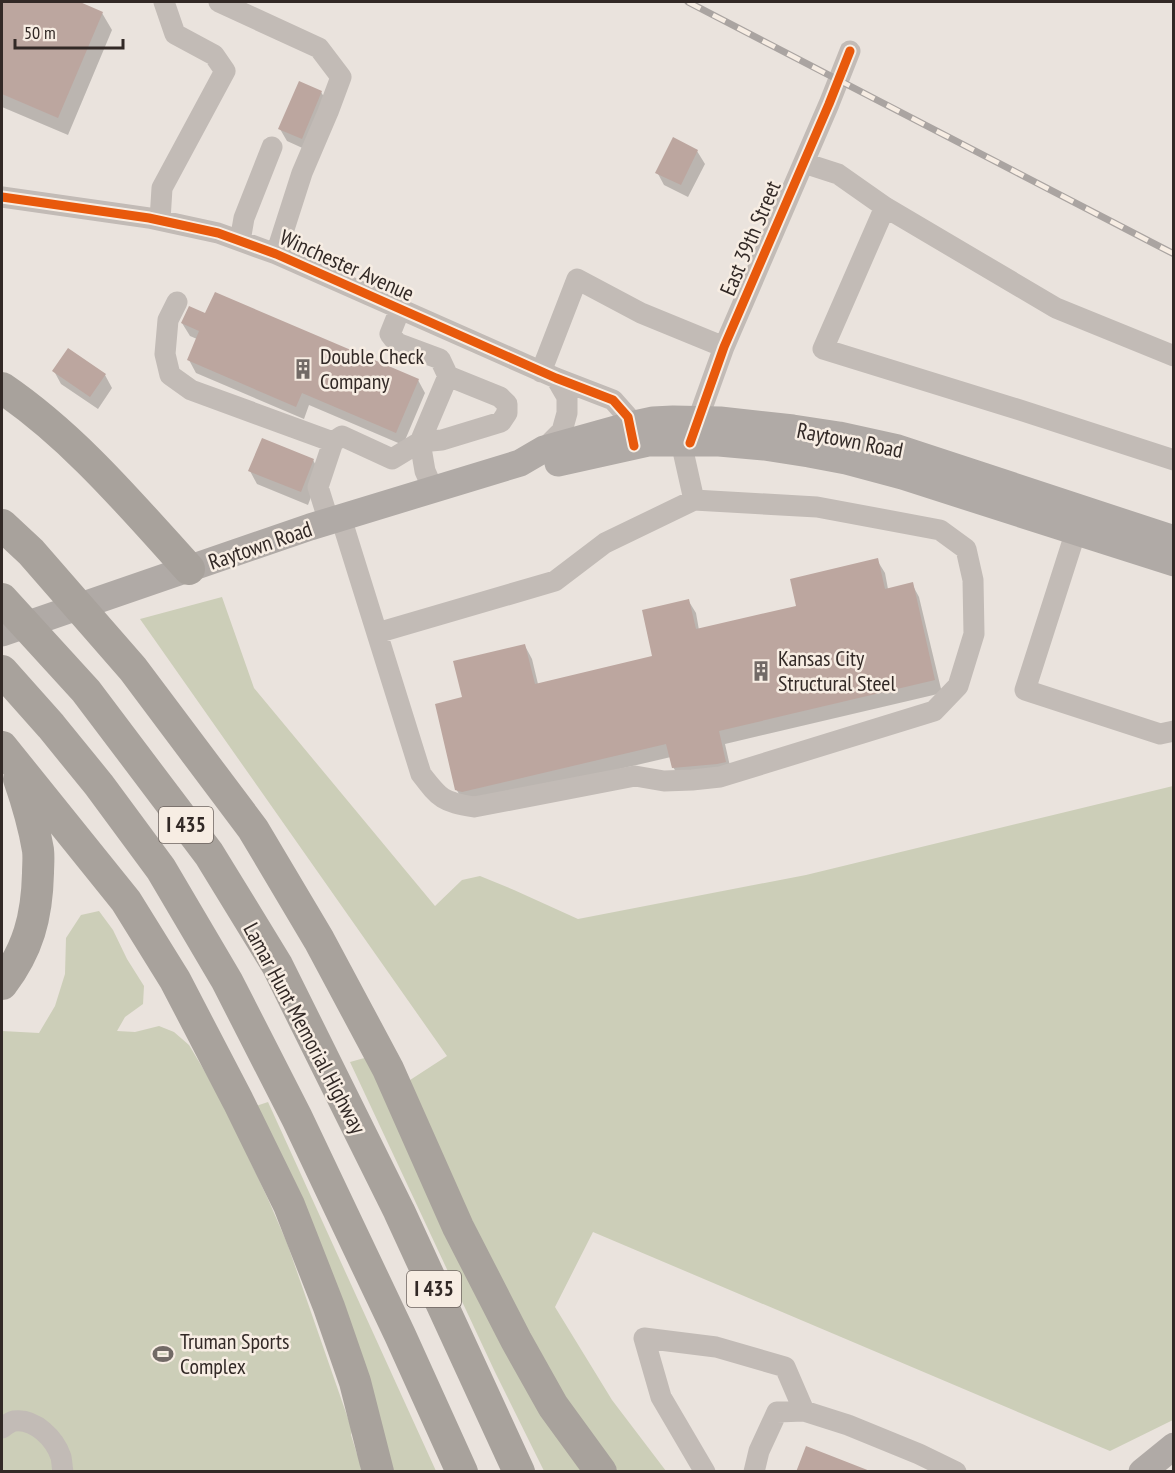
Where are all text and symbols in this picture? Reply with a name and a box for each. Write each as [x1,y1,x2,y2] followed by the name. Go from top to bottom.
[15,12,123,50] scale bar
[24,21,56,44] text: 50 m
[713,176,787,300] street label: East 39th Street
[276,223,418,307] street label: Winchester Avenue
[320,342,425,395] place label: Double Check Company
[291,357,315,381] building icon: Double Check Company
[794,416,906,464] street label: Raytown Road
[205,514,315,576] street label: Raytown Road
[778,644,896,697] place label: Kansas City Structural Steel
[749,659,773,683] building icon: Kansas City Structural Steel
[159,807,213,843] road number: I 435
[237,918,373,1139] street label: Lamar Hunt Memorial Highway
[407,1271,461,1307] road number: I 435
[180,1327,290,1380] place label: Truman Sports Complex
[151,1342,175,1366] sports icon: Truman Sports Complex

